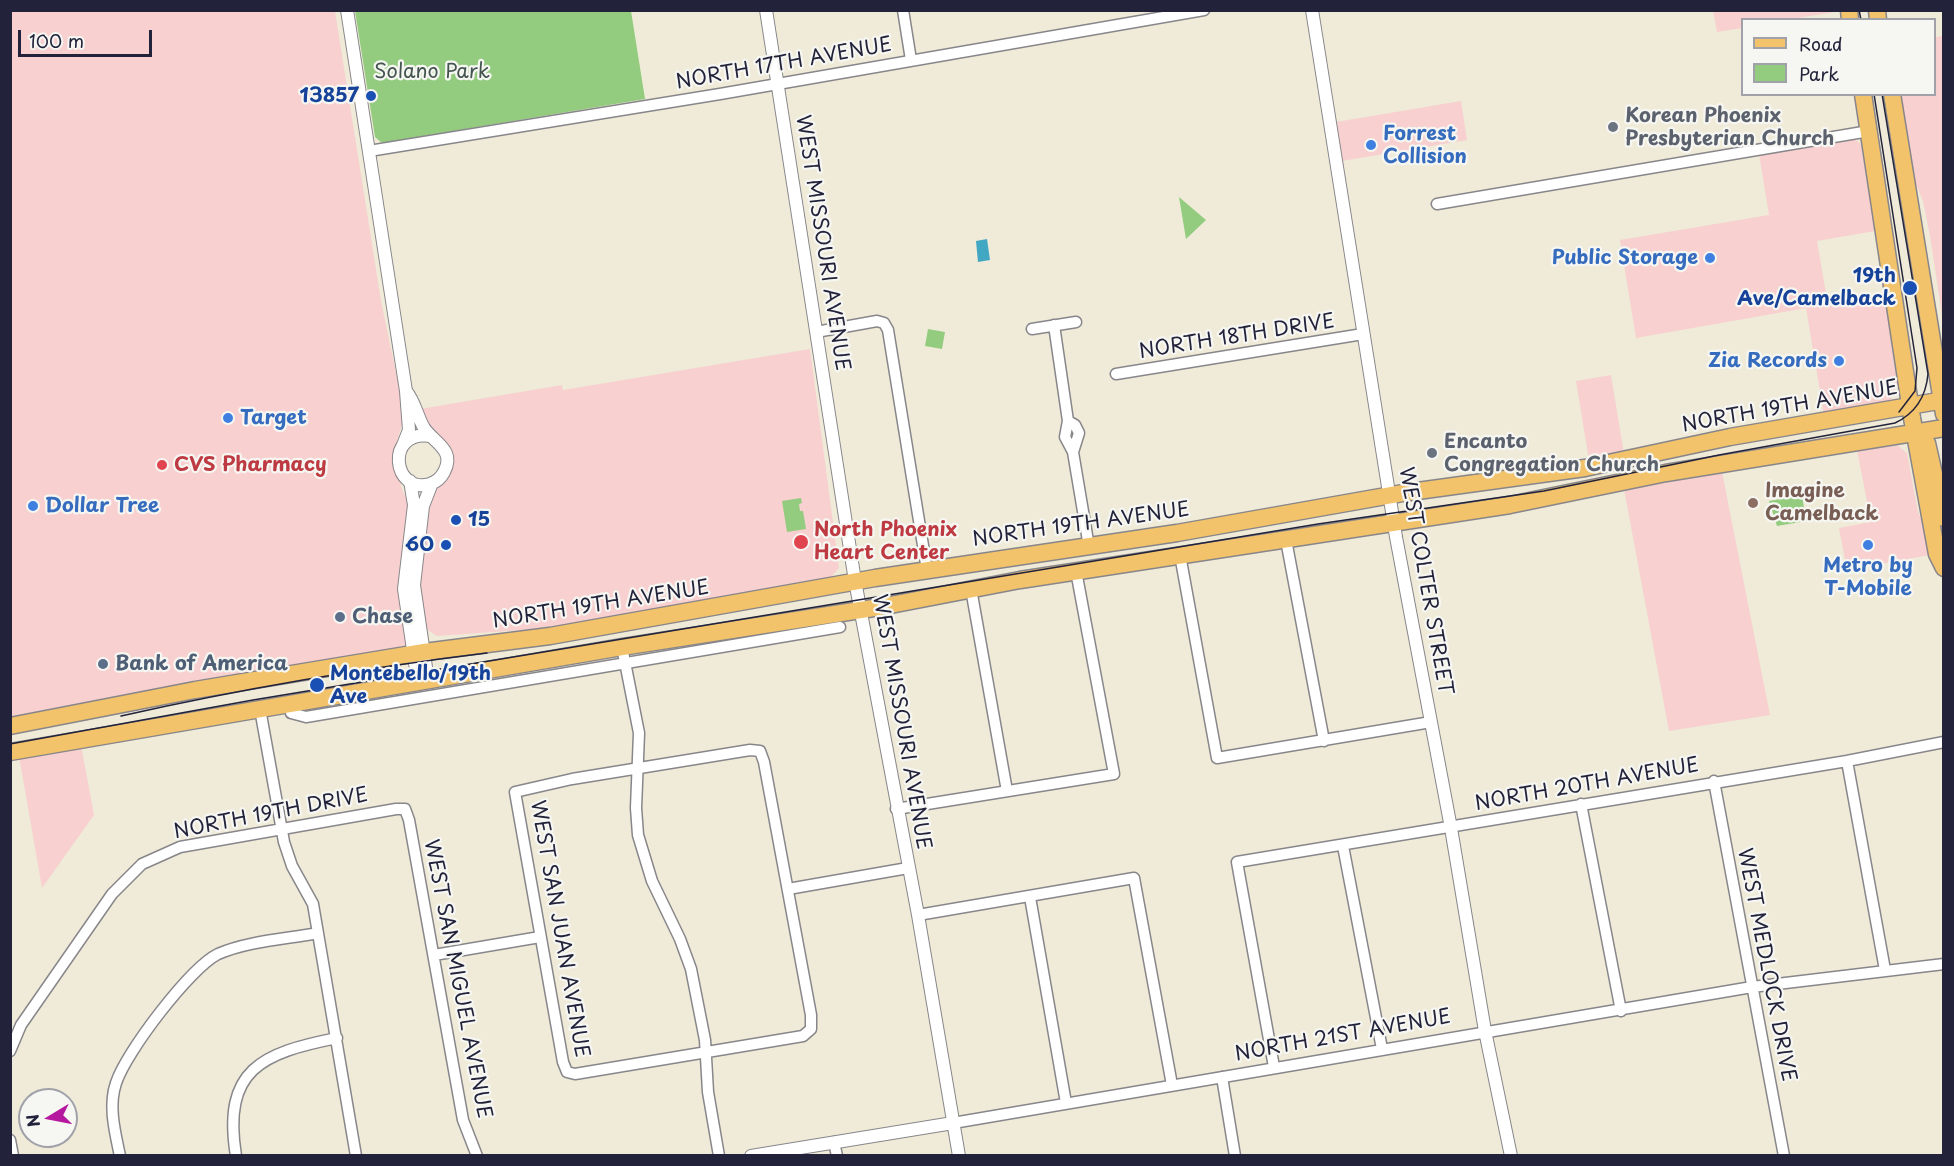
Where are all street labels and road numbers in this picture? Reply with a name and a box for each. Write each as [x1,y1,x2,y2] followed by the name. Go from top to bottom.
[674,33,894,95] street label: NORTH 17TH AVENUE
[790,113,854,373] street label: WEST MISSOURI AVENUE
[1138,310,1336,364] street label: NORTH 18TH DRIVE
[1680,376,1900,438] street label: NORTH 19TH AVENUE
[1393,465,1457,697] street label: WEST COLTER STREET
[971,498,1191,552] street label: NORTH 19TH AVENUE
[491,576,711,634] street label: NORTH 19TH AVENUE
[867,593,935,851] street label: WEST MISSOURI AVENUE
[1473,754,1701,816] street label: NORTH 20TH AVENUE
[172,783,370,845] street label: NORTH 19TH DRIVE
[525,798,593,1060] street label: WEST SAN JUAN AVENUE
[418,837,496,1121] street label: WEST SAN MIGUEL AVENUE
[1732,846,1800,1084] street label: WEST MEDLOCK DRIVE
[1233,1005,1453,1067] street label: NORTH 21ST AVENUE

